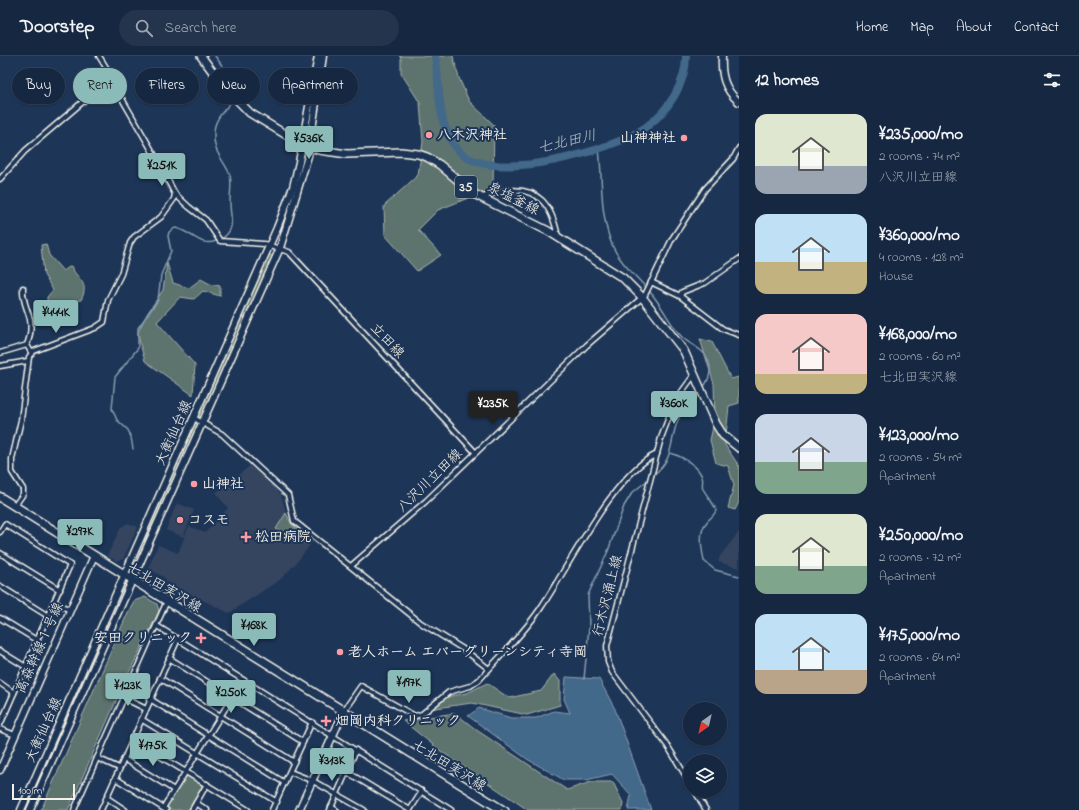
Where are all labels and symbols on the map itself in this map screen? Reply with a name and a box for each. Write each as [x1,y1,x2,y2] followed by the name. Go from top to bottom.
[437,125,507,146] place label: 八木沢神社
[535,125,599,159] water label: 七北田川
[281,126,337,160] pin: ¥536K
[620,128,676,149] place label: 山神神社
[424,130,434,140] marker: 八木沢神社
[679,133,689,143] marker: 山神神社
[134,153,190,187] pin: ¥251K
[455,176,477,198] road number: 35
[483,177,543,221] street label: 泉塩釜線
[28,300,84,334] pin: ¥444K
[365,318,409,364] street label: 立田線
[465,391,521,425] pin: ¥235K
[646,391,702,425] pin: ¥360K
[150,397,198,469] street label: 大衡仙台線
[392,444,468,518] street label: 八沢川立田線
[202,474,244,495] place label: 山神社
[189,479,199,489] marker: 山神社
[188,510,229,531] place label: コスモ
[175,515,185,525] marker: コスモ
[52,519,108,553] pin: ¥297K
[255,527,311,548] place label: 松田病院
[240,531,252,543] marker: 松田病院
[588,553,628,639] street label: 行木沢涌上線
[123,557,205,619] street label: 七北田実沢線
[10,599,70,697] street label: 高森幹線１号線
[226,613,282,647] pin: ¥168K
[94,628,192,649] place label: 安田クリニック
[195,632,207,644] marker: 安田クリニック
[348,642,587,663] place label: 老人ホーム エバーグリーンシティ寺岡
[335,647,345,657] marker: 老人ホーム エバーグリーンシティ寺岡
[381,670,437,704] pin: ¥197K
[100,673,156,707] pin: ¥123K
[203,680,259,714] pin: ¥250K
[20,694,68,766] street label: 大衡仙台線
[683,702,727,746] north arrow
[335,711,461,732] place label: 畑岡内科クリニック
[320,715,332,727] marker: 畑岡内科クリニック
[125,733,181,767] pin: ¥175K
[408,735,490,797] street label: 七北田実沢線
[304,748,360,782] pin: ¥313K
[12,782,75,801] scale bar

